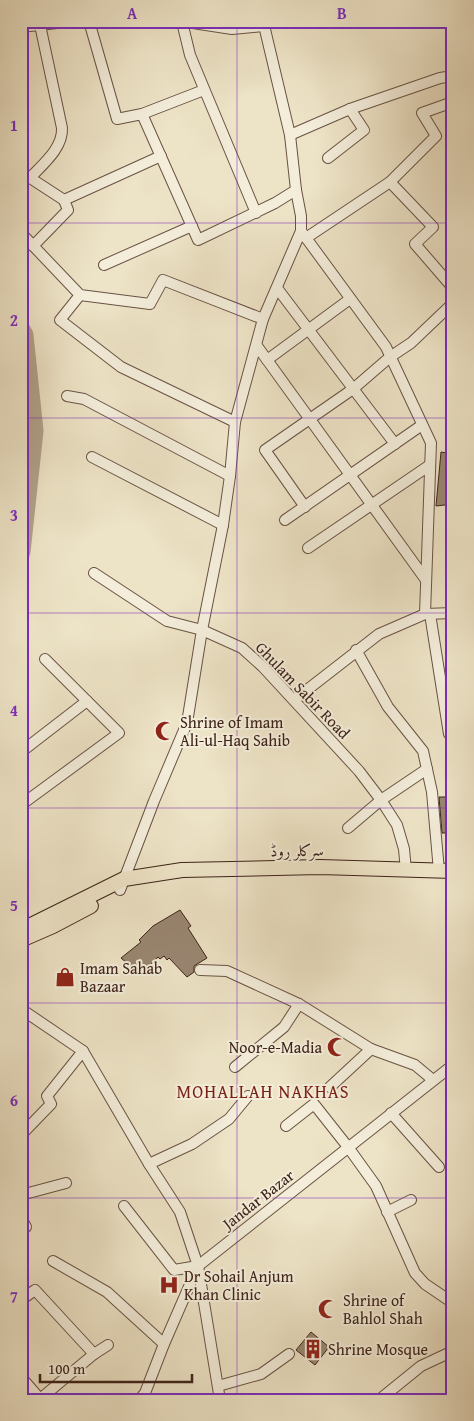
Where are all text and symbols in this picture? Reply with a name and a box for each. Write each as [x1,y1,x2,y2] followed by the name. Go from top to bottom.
[127,1,138,25] text: A
[337,1,347,25] text: B
[10,113,18,137] text: 1
[10,308,18,332] text: 2
[10,503,18,527] text: 3
[250,636,356,745] street label: Ghulam Sabir Road
[10,698,18,722] text: 4
[180,710,290,752] place label: Shrine of Imam Ali-ul-Haq Sahib
[154,720,176,742] mosque icon: Shrine of Imam Ali-ul-Haq Sahib
[270,838,324,862] street label: سرکلر روڈ
[10,893,18,917] text: 5
[80,956,162,998] place label: Imam Sahab Bazaar
[54,966,76,988] shop icon: Imam Sahab Bazaar
[229,1035,322,1059] place label: Noor-e-Madia
[326,1036,348,1058] mosque icon: Noor-e-Madia
[177,1078,349,1105] district label: MOHALLAH NAKHAS
[10,1088,18,1112] text: 6
[215,1163,299,1236] street label: Jandar Bazar
[184,1264,294,1306] place label: Dr Sohail Anjum Khan Clinic
[158,1274,180,1296] hospital icon: Dr Sohail Anjum Khan Clinic
[10,1284,18,1308] text: 7
[343,1288,423,1330] place label: Shrine of Bahlol Shah
[317,1298,339,1320] mosque icon: Shrine of Bahlol Shah
[328,1337,428,1361] place label: Shrine Mosque
[302,1338,324,1360] building icon: Shrine Mosque
[40,1351,192,1383] scale bar
[48,1358,86,1379] text: 100 m

